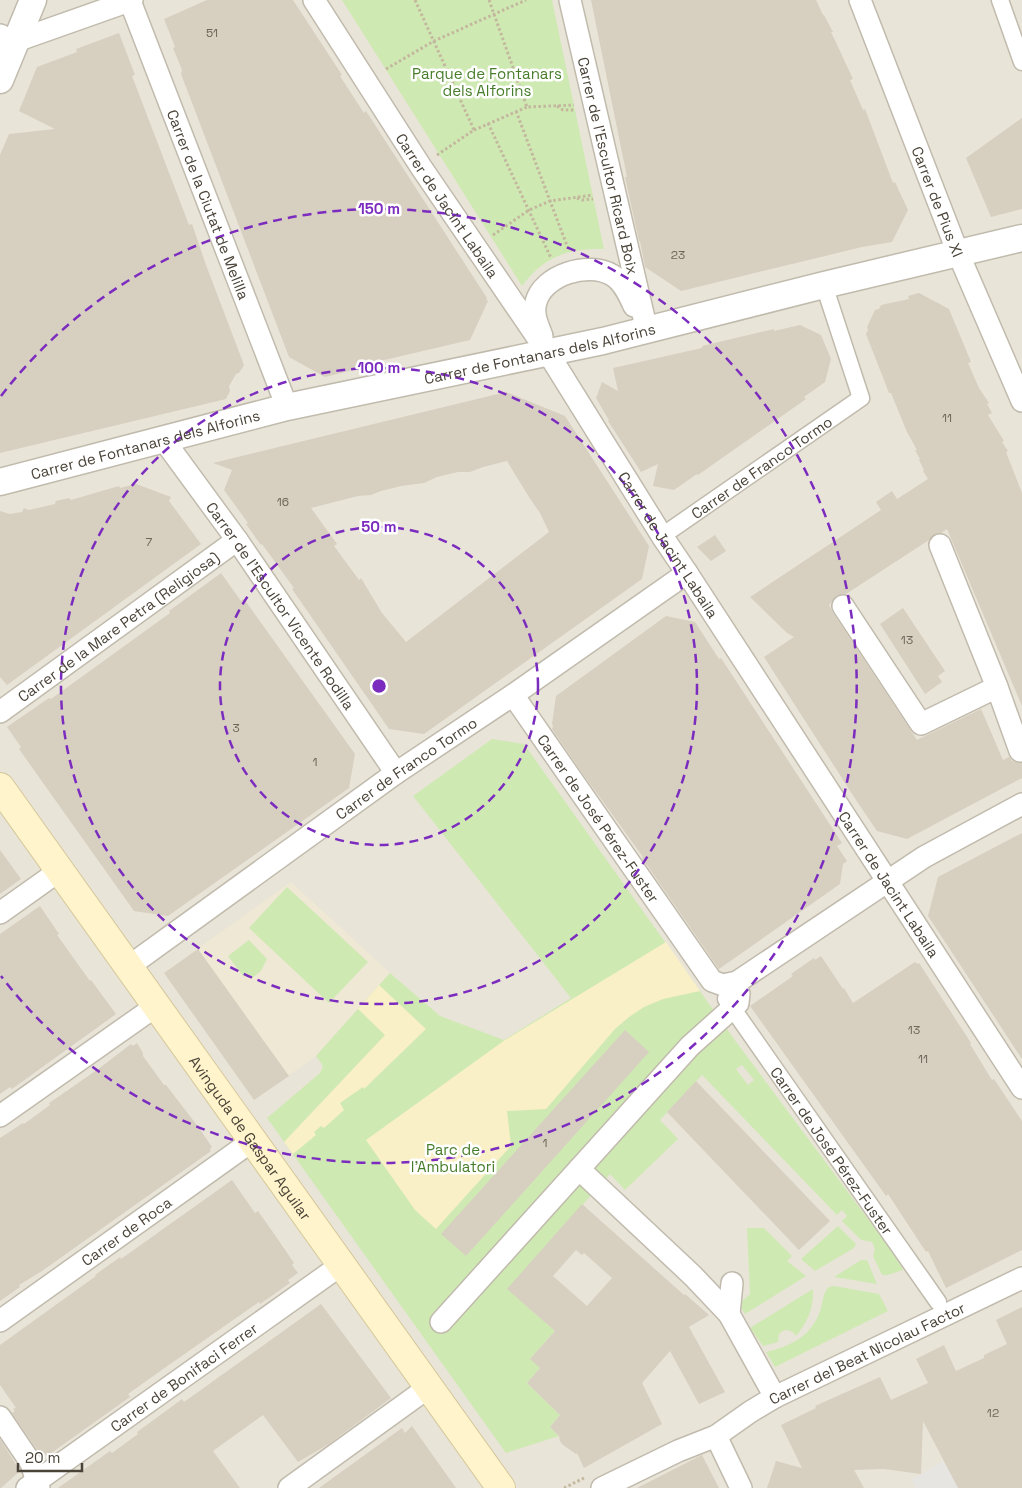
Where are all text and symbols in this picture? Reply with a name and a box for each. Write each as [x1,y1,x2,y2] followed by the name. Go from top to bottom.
[206,25,218,41] house number: 51
[574,55,643,276] street label: Carrer de l'Escultor Ricard Boix
[412,64,562,100] park label: Parque de Fontanars dels Alforins
[163,107,254,302] street label: Carrer de la Ciutat de Melilla
[392,129,503,282] street label: Carrer de Jacint Labaila
[908,143,968,260] street label: Carrer de Pius XI
[358,199,400,218] text: 150 m
[671,247,685,263] house number: 23
[422,319,657,388] street label: Carrer de Fontanars dels Alforins
[358,358,400,377] text: 100 m
[29,405,262,483] street label: Carrer de Fontanars dels Alforins
[942,410,952,426] house number: 11
[687,411,836,523] street label: Carrer de Franco Tormo
[615,468,723,622] street label: Carrer de Jacint Labaila
[277,494,289,510] house number: 16
[202,498,359,713] street label: Carrer de l'Escultor Vicente Rodilla
[361,517,397,536] text: 50 m
[146,534,153,550] house number: 7
[14,547,223,706] street label: Carrer de la Mare Petra (Religiosa)
[901,632,913,648] house number: 13
[370,677,388,695] centre of rings
[332,712,480,823] street label: Carrer de Franco Tormo
[232,720,240,736] house number: 3
[534,730,664,906] street label: Carrer de José Pérez-Fuster
[312,754,318,770] house number: 1
[835,807,944,961] street label: Carrer de Jacint Labaila
[908,1022,920,1038] house number: 13
[918,1051,928,1067] house number: 11
[185,1052,316,1224] street label: Avinguda de Gaspar Aguilar
[767,1063,898,1239] street label: Carrer de José Pérez-Fuster
[542,1135,548,1151] house number: 1
[411,1140,495,1176] park label: Parc de l'Ambulatori
[77,1192,175,1270] street label: Carrer de Roca
[765,1297,968,1408] street label: Carrer del Beat Nicolau Factor
[106,1318,261,1436] street label: Carrer de Bonifaci Ferrer
[987,1405,999,1421] house number: 12
[18,1440,81,1472] scale bar
[25,1448,60,1467] text: 20 m

